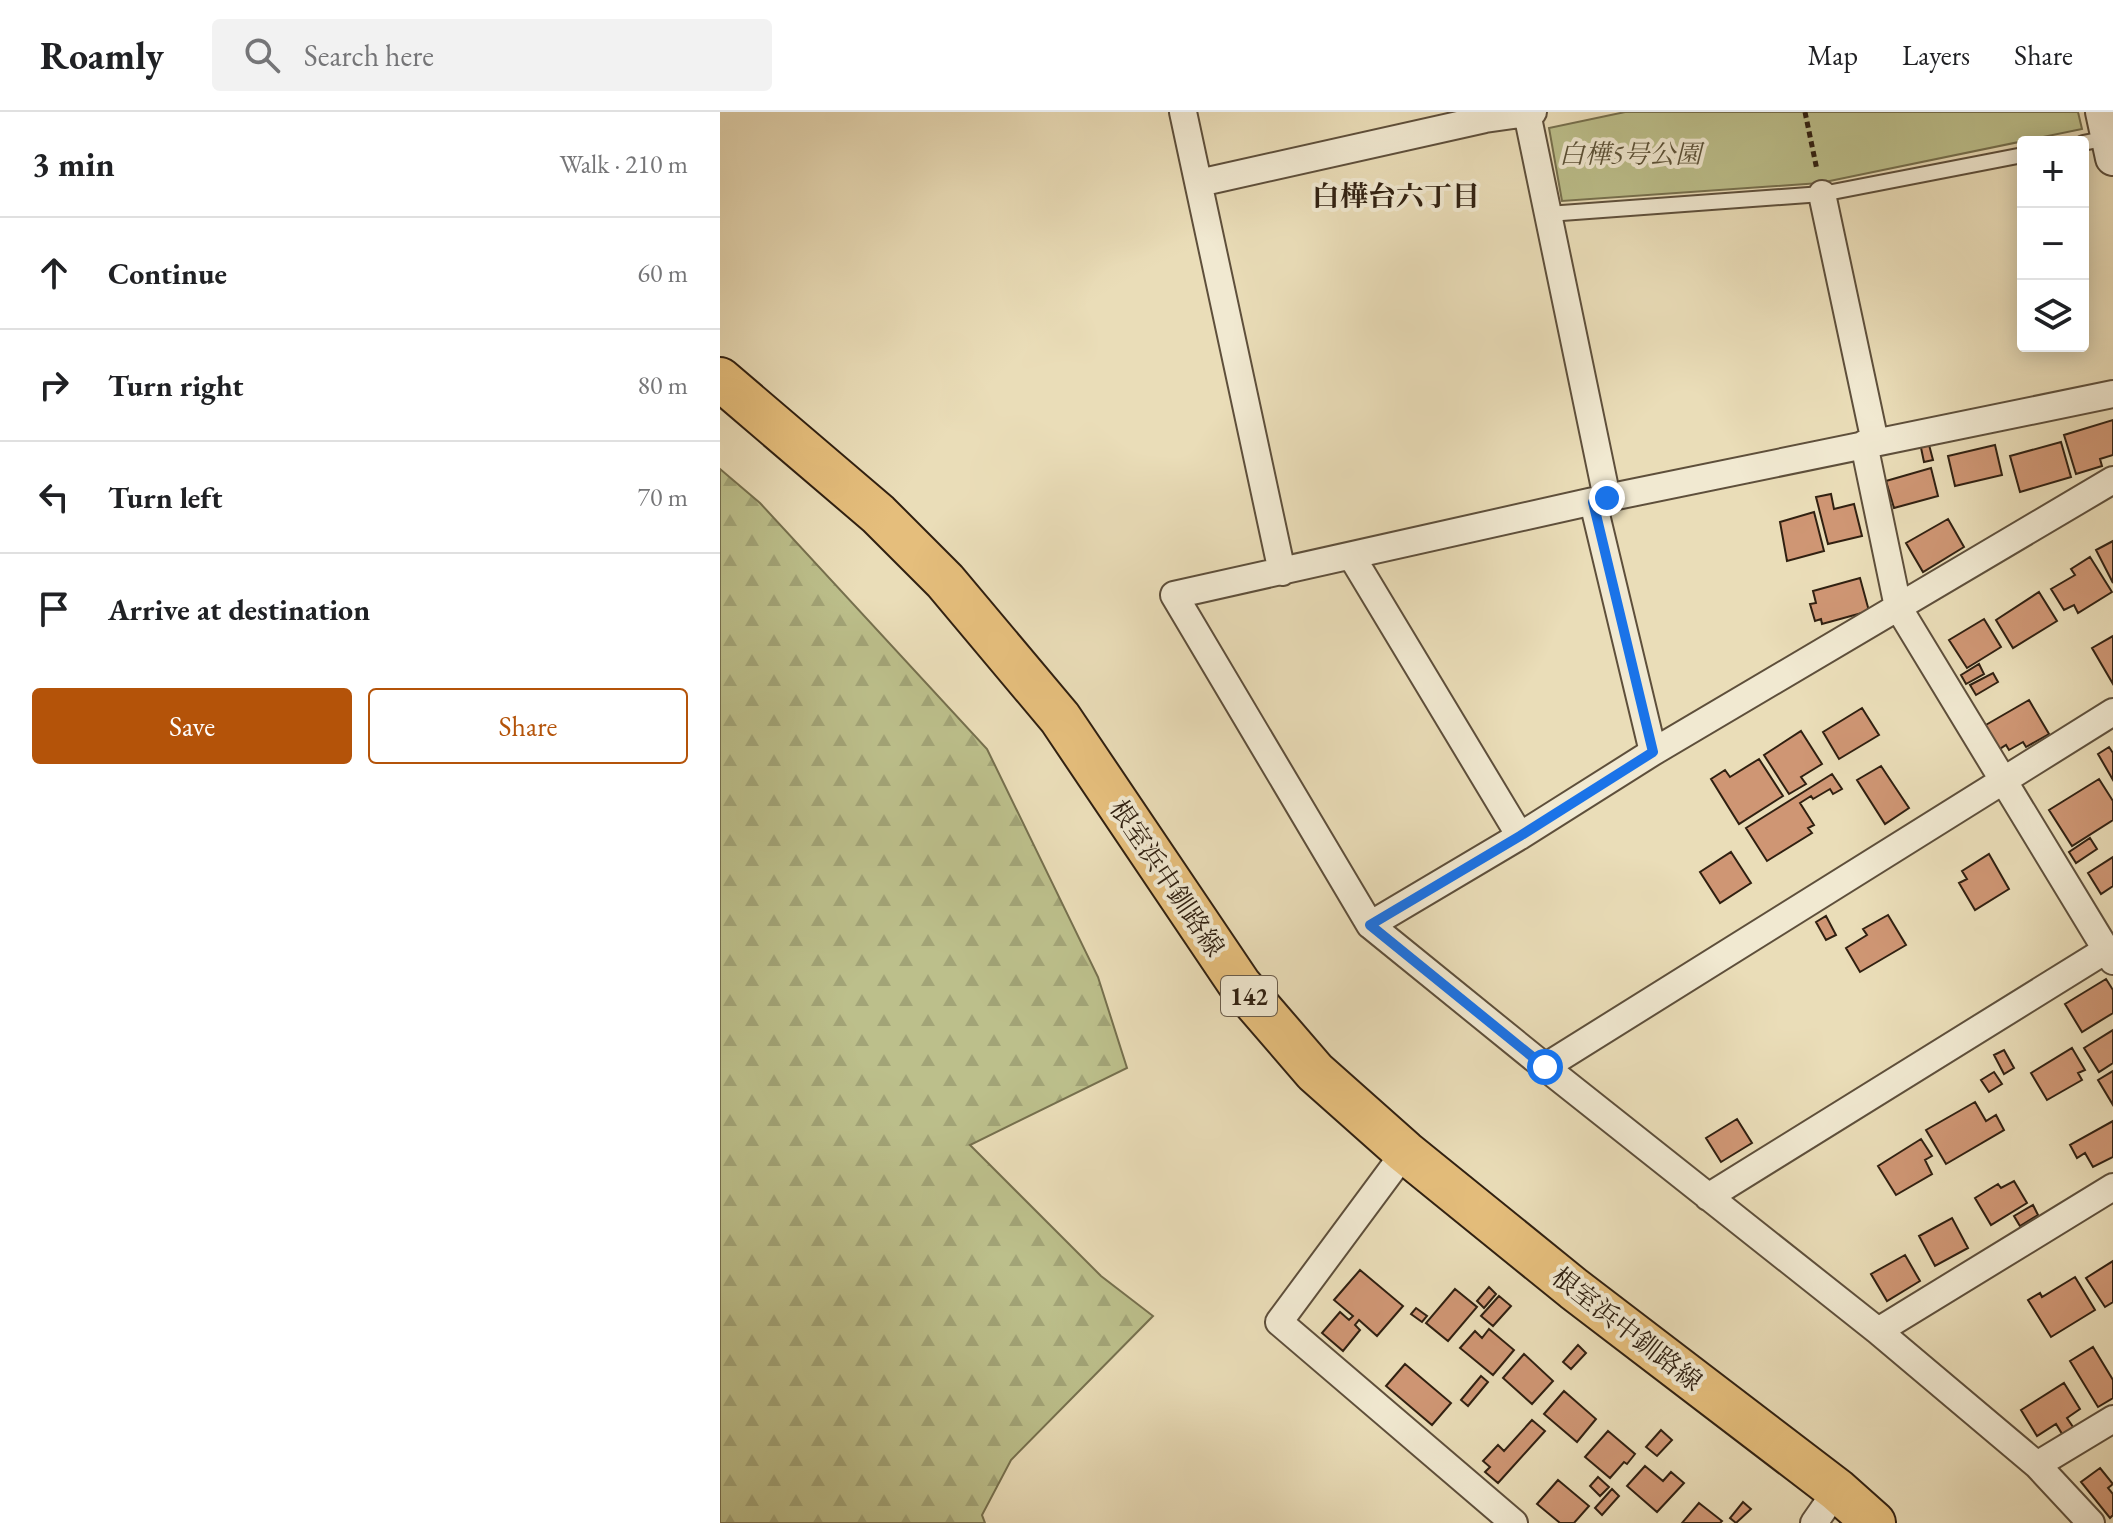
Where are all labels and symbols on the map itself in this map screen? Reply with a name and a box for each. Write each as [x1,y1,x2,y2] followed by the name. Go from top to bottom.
[1559,137,1705,171] park label: 白樺5号公園
[1312,178,1480,214] district label: 白樺台六丁目
[1589,480,1625,516] route end
[1102,793,1232,963] street label: 根室浜中釧路線
[1221,976,1277,1016] road number: 142
[1527,1049,1563,1085] route start
[1545,1260,1709,1398] street label: 根室浜中釧路線

